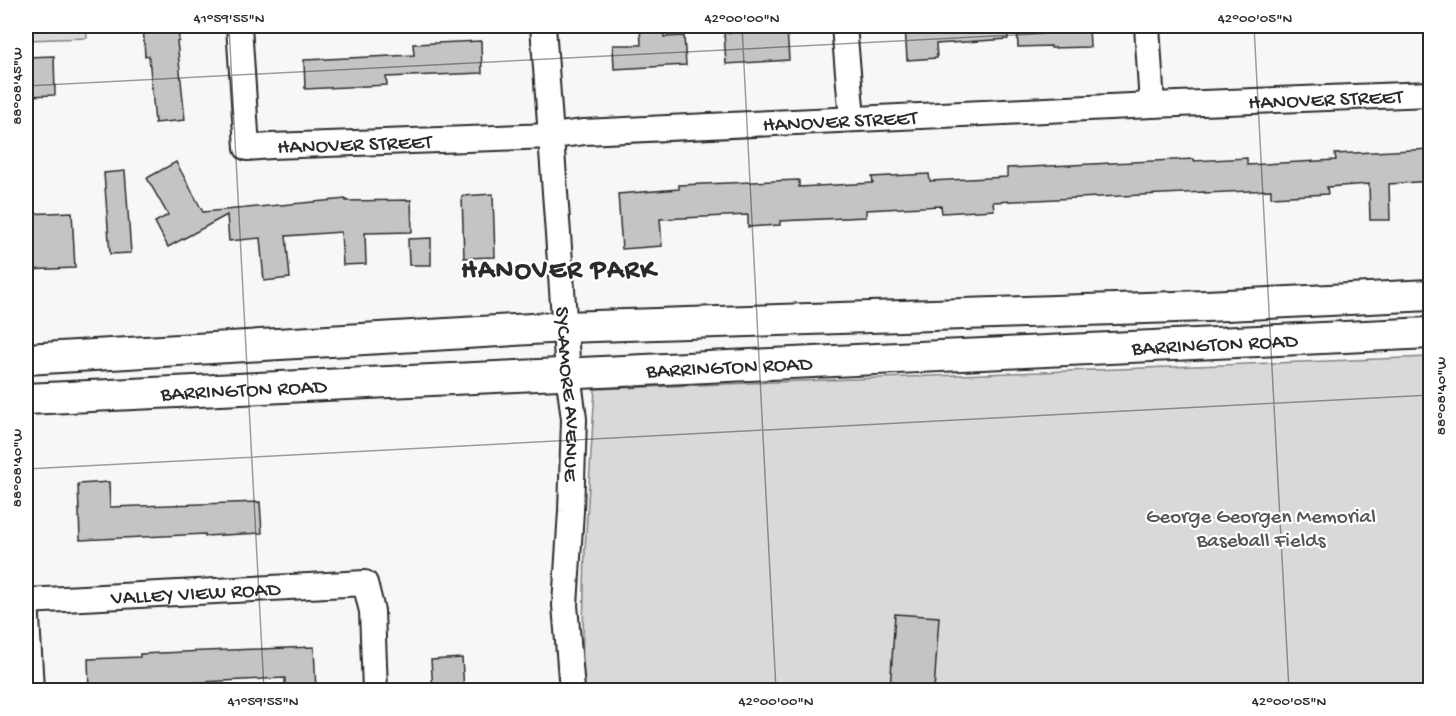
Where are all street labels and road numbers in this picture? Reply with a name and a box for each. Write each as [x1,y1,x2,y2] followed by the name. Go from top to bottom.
[1248,86,1404,117] street label: HANOVER STREET
[762,107,919,139] street label: HANOVER STREET
[277,131,433,162] street label: HANOVER STREET
[547,306,583,483] street label: SYCAMORE AVENUE
[1130,330,1299,363] street label: BARRINGTON ROAD
[645,353,813,386] street label: BARRINGTON ROAD
[159,376,328,409] street label: BARRINGTON ROAD
[110,578,282,613] street label: VALLEY VIEW ROAD

